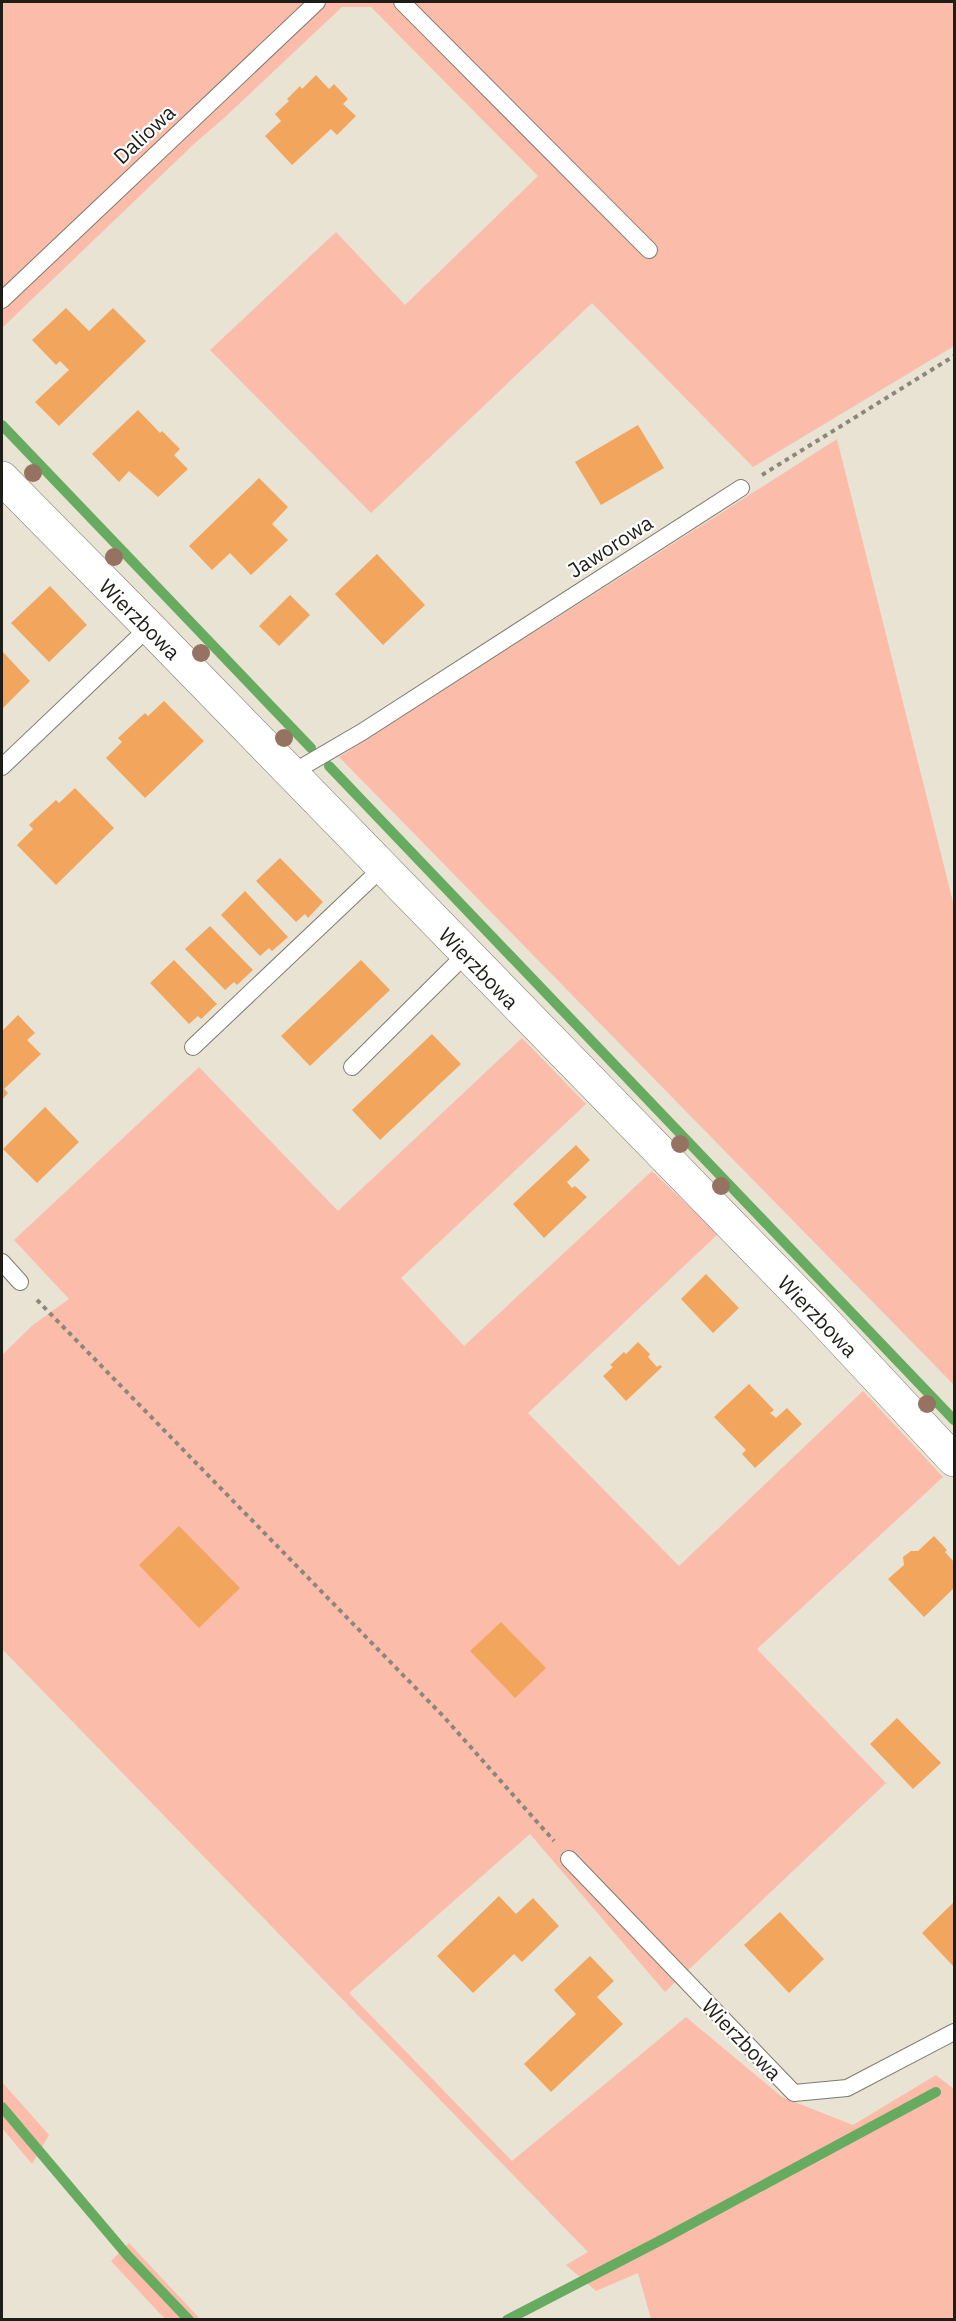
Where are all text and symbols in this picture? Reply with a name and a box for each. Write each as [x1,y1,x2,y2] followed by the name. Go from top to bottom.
[107,98,181,170] street label: Daliowa
[562,508,658,584] street label: Jaworowa
[93,572,187,666] street label: Wierzbowa
[433,921,525,1015] street label: Wierzbowa
[772,1269,864,1363] street label: Wierzbowa
[696,1992,788,2086] street label: Wierzbowa

